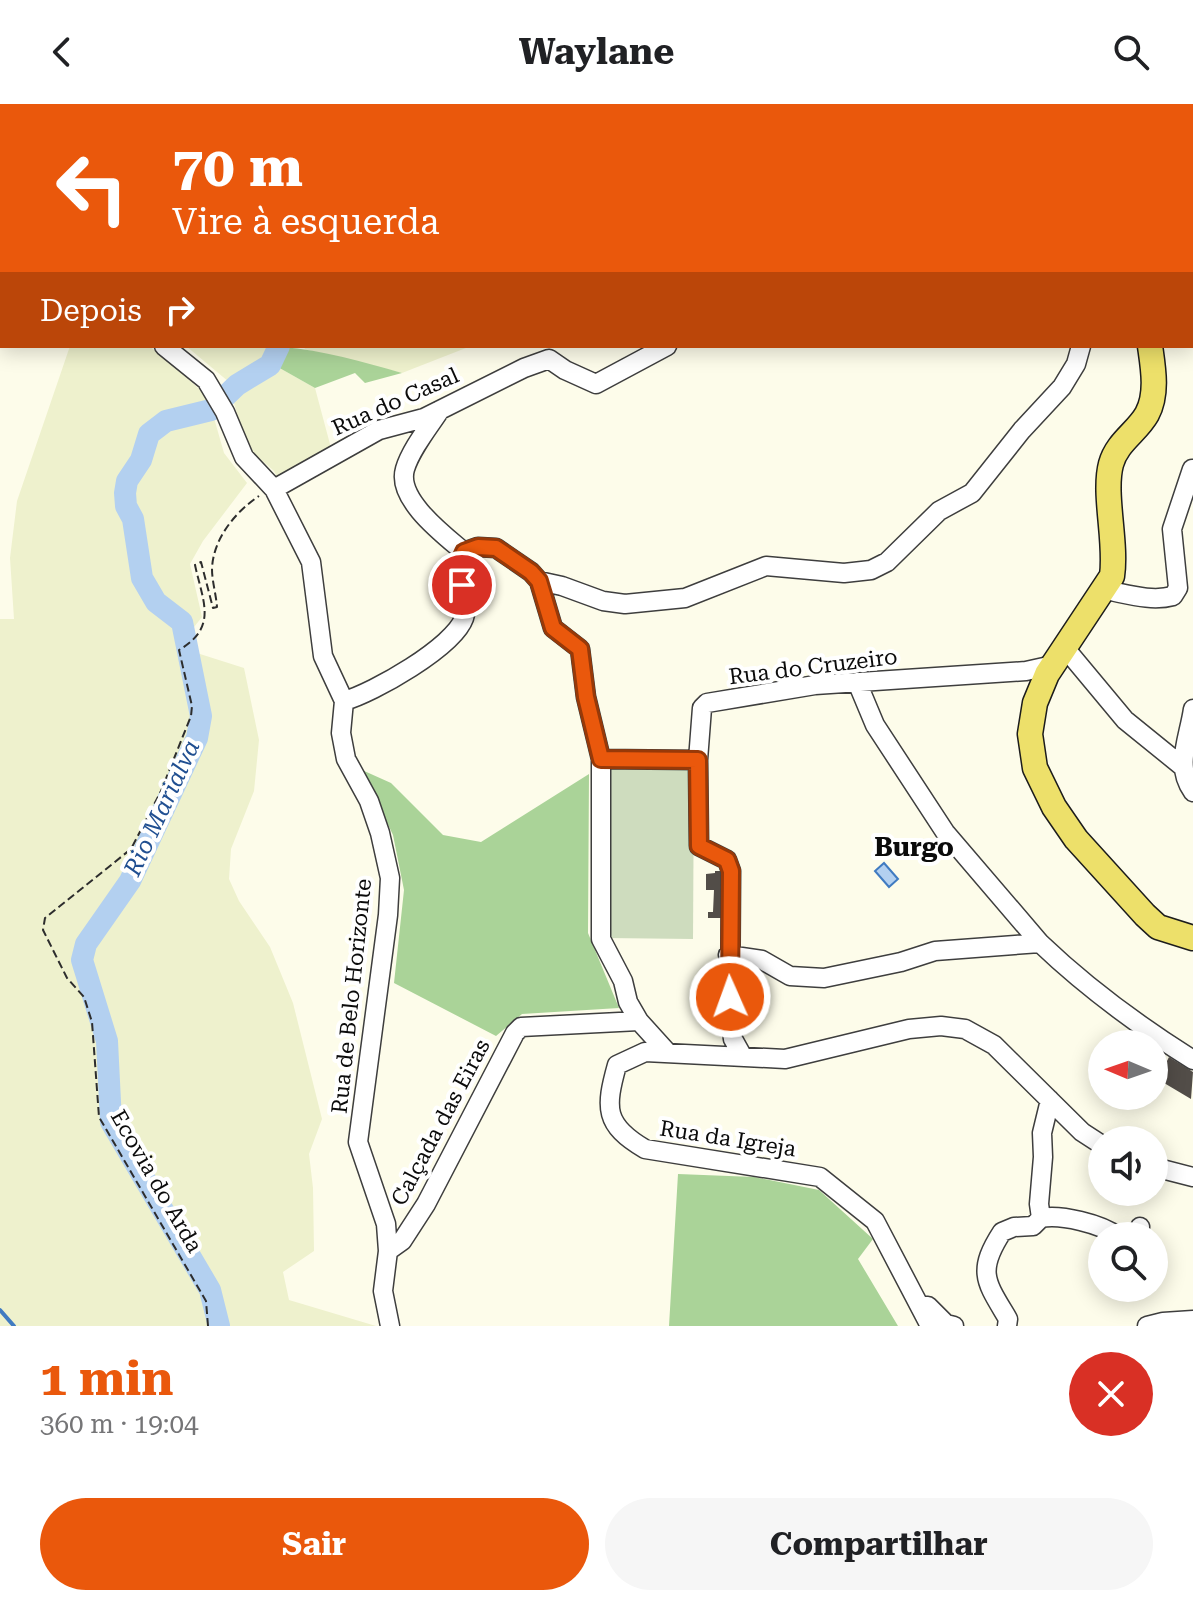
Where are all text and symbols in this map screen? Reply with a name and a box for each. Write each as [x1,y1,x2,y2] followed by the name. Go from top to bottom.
[40,30,84,74] icon: back
[1109,30,1153,74] icon: search
[519,31,674,73] text: Waylane
[172,134,303,200] text: 70 m
[40,136,144,240] icon: left
[172,201,439,243] text: Vire à esquerda
[158,288,202,332] icon: right
[40,293,142,328] text: Depois
[328,362,463,441] street label: Rua do Casal
[428,551,496,619] pin
[440,563,484,607] icon: arrive
[727,644,899,689] street label: Rua do Cruzeiro
[118,736,206,881] water label: Rio Marialva
[874,832,954,862] district label: Burgo
[327,877,376,1115] street label: Rua de Belo Horizonte
[688,955,772,1039] position arrow
[1088,1030,1168,1110] north arrow
[1088,1030,1168,1302] map controls
[386,1035,495,1210] street label: Calçada das Eiras
[106,1106,207,1257] street label: Ecovia do Arda
[658,1115,798,1162] street label: Rua da Igreja
[1088,1126,1168,1206] button: sound
[1088,1222,1168,1302] button: search
[40,1351,173,1407] text: 1 min
[1069,1352,1153,1436] button: close
[40,1409,199,1439] text: 360 m · 19:04
[40,1498,589,1590] button: Sair
[605,1498,1153,1590] button: Compartilhar

